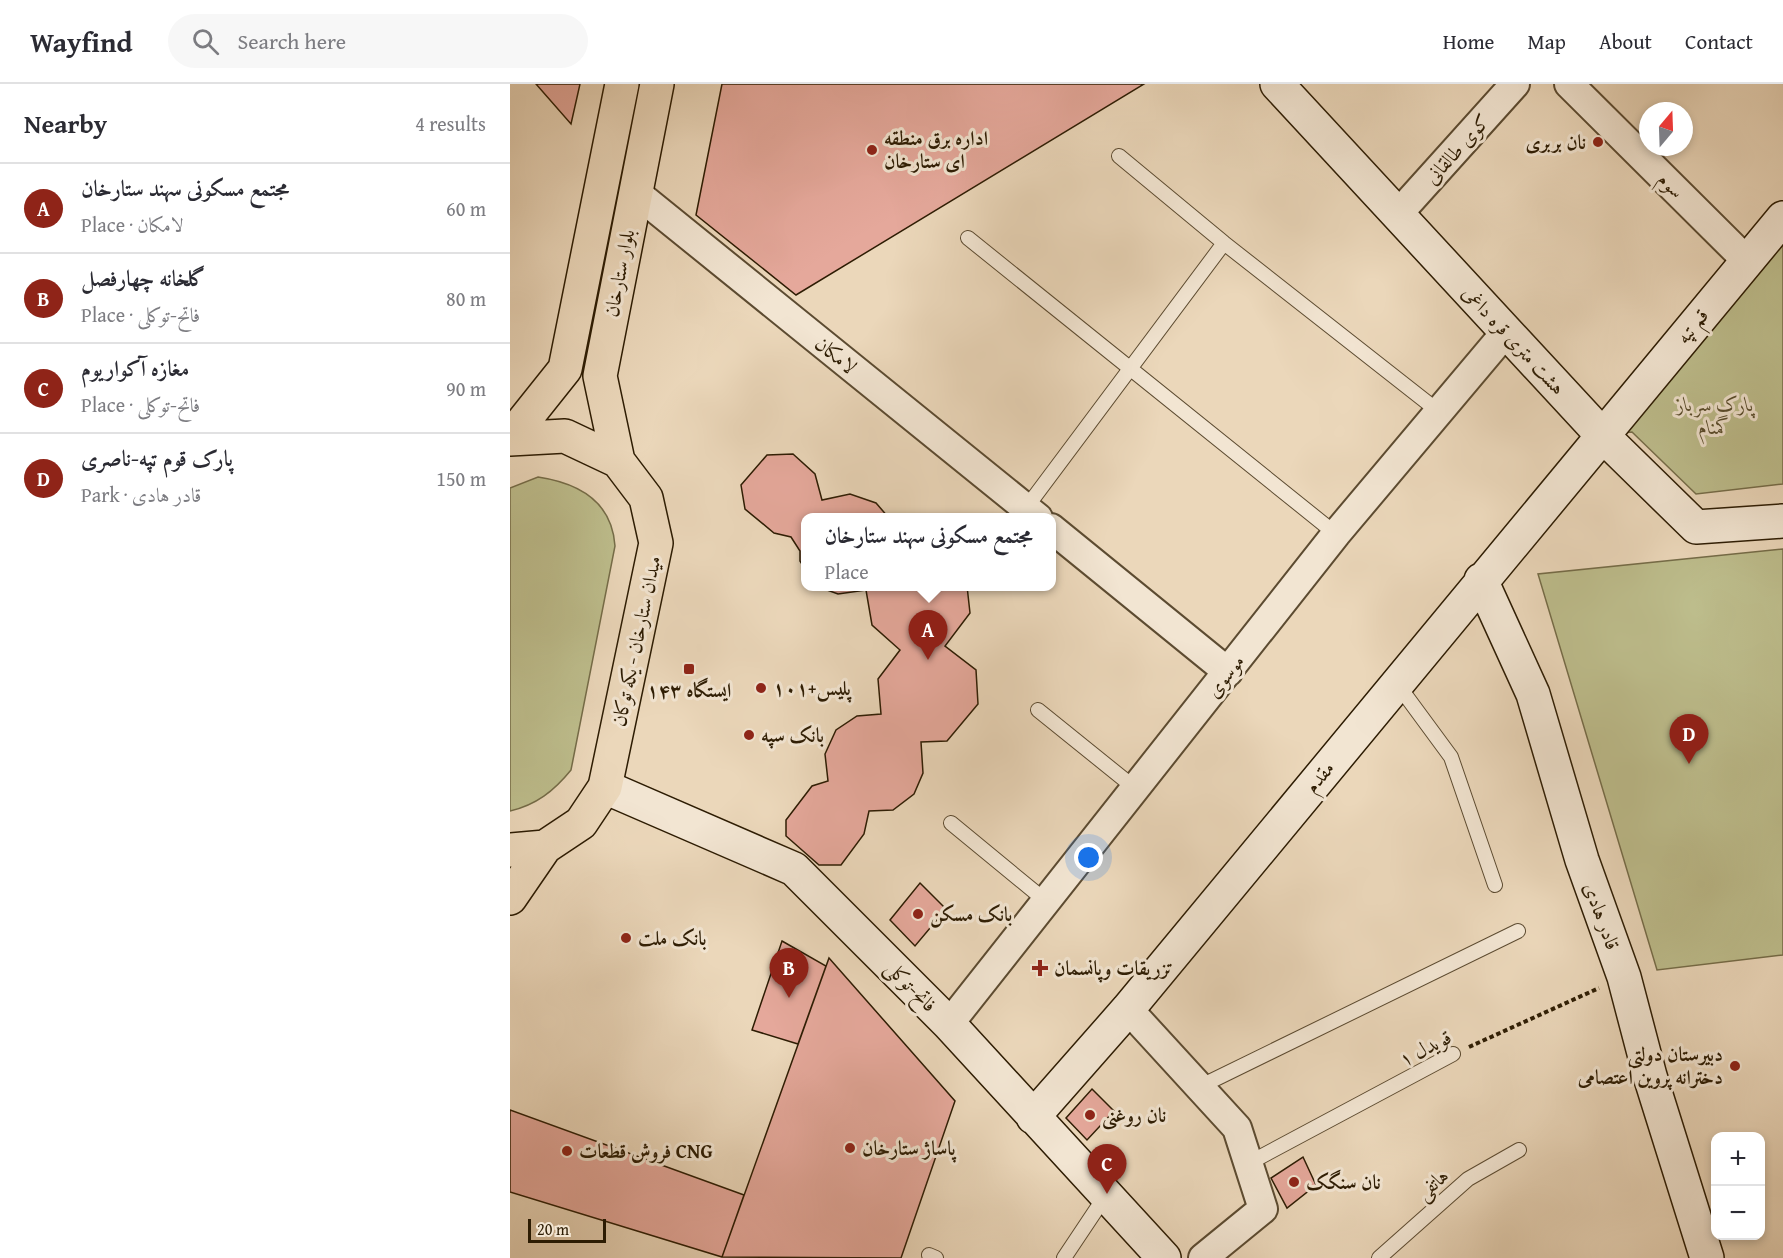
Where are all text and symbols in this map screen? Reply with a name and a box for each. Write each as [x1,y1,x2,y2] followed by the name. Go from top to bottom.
[168,14,588,68] search box
[30,21,132,62] text: Wayfind
[189,25,222,58] icon: search
[237,25,346,57] text: Search here
[1443,26,1494,57] text: Home
[1527,26,1566,57] text: Map
[1599,26,1652,57] text: About
[1685,26,1753,57] text: Contact
[1639,102,1693,156] north arrow
[24,104,107,143] text: Nearby
[1417,107,1496,190] street label: کوی طالقانی
[415,109,486,138] text: 4 results
[884,123,988,175] place label: اداره برق منطقه ای ستارخان
[1526,127,1586,156] place label: نان بربری
[1591,135,1605,149] marker: نان بربری
[865,143,879,157] marker: اداره برق منطقه ای ستارخان
[1649,165,1691,207] street label: سوم
[81,172,289,204] text: مجتمع مسکونی سهند ستارخان
[37,194,50,223] text: A
[446,194,486,223] text: 60 m
[81,210,184,239] text: Place · لامکان
[596,226,641,319] street label: بلوار ستارخان
[81,262,206,294] text: گلخانه چهارفصل
[1456,278,1573,401] street label: هشت متری قره داغی
[37,284,50,313] text: B
[446,284,486,313] text: 80 m
[81,300,200,329] text: Place · فاتح-توکلی
[1668,302,1719,353] street label: قم تپه
[809,329,863,380] street label: لامکان
[81,352,189,384] text: مغازه آکواریوم
[38,374,49,403] text: C
[446,374,486,403] text: 90 m
[1674,389,1756,445] park label: پارک سرباز گمنام
[81,390,200,419] text: Place · فاتح-توکلی
[81,442,233,474] text: پارک قوم تپه-ناصری
[37,464,50,493] text: D
[436,464,486,493] text: 150 m
[81,480,202,509] text: Park · قادر هادی
[801,513,1056,591] popup
[824,519,1033,551] text: مجتمع مسکونی سهند ستارخان
[603,553,668,729] street label: میدان ستارخان - یکه توکان
[824,557,869,586] text: Place
[908,610,948,660] pin: A
[1198,648,1251,704] street label: موسوی
[682,662,696,676] marker: ایستگاه ۱۴۳
[773,673,852,703] place label: پلیس+۱۰۱
[647,675,731,704] place label: ایستگاه ۱۴۳
[754,681,768,695] marker: پلیس+۱۰۱
[1670,714,1708,764] pin: D
[761,720,824,749] place label: بانک سپه
[742,728,756,742] marker: بانک سپه
[1297,754,1344,801] street label: مقدم
[1074,843,1103,872] your location
[1577,878,1628,954] street label: قادر هادی
[930,899,1013,928] place label: بانک مسکن
[911,907,925,921] marker: بانک مسکن
[638,923,707,952] place label: بانک ملت
[619,931,633,945] marker: بانک ملت
[770,948,808,998] pin: B
[877,953,944,1020] street label: فاتح-توکلی
[1054,953,1173,983] place label: تزریقات وپانسمان
[1031,959,1049,977] marker: تزریقات وپانسمان
[1393,1022,1456,1073] street label: قویدل ۱
[1577,1039,1723,1091] place label: دبیرستان دولتی دخترانه پروین اعتصامی
[1728,1059,1742,1073] marker: دبیرستان دولتی دخترانه پروین اعتصامی
[1102,1100,1167,1130] place label: نان روغنی
[1083,1108,1097,1122] marker: نان روغنی
[1711,1132,1765,1240] map controls
[1711,1132,1765,1186] button: +
[862,1133,957,1163] place label: پاساژ ستارخان
[579,1136,713,1165] place label: فروش قطعات CNG
[843,1141,857,1155] marker: پاساژ ستارخان
[560,1144,574,1158] marker: فروش قطعات CNG
[1088,1144,1126,1194] pin: C
[1409,1161,1455,1207] street label: هاتفی
[1306,1167,1381,1196] place label: نان سنگک
[1287,1175,1301,1189] marker: نان سنگک
[1711,1186,1765,1240] button: −
[528,1216,606,1244] scale bar
[537,1217,569,1241] text: 20 m

